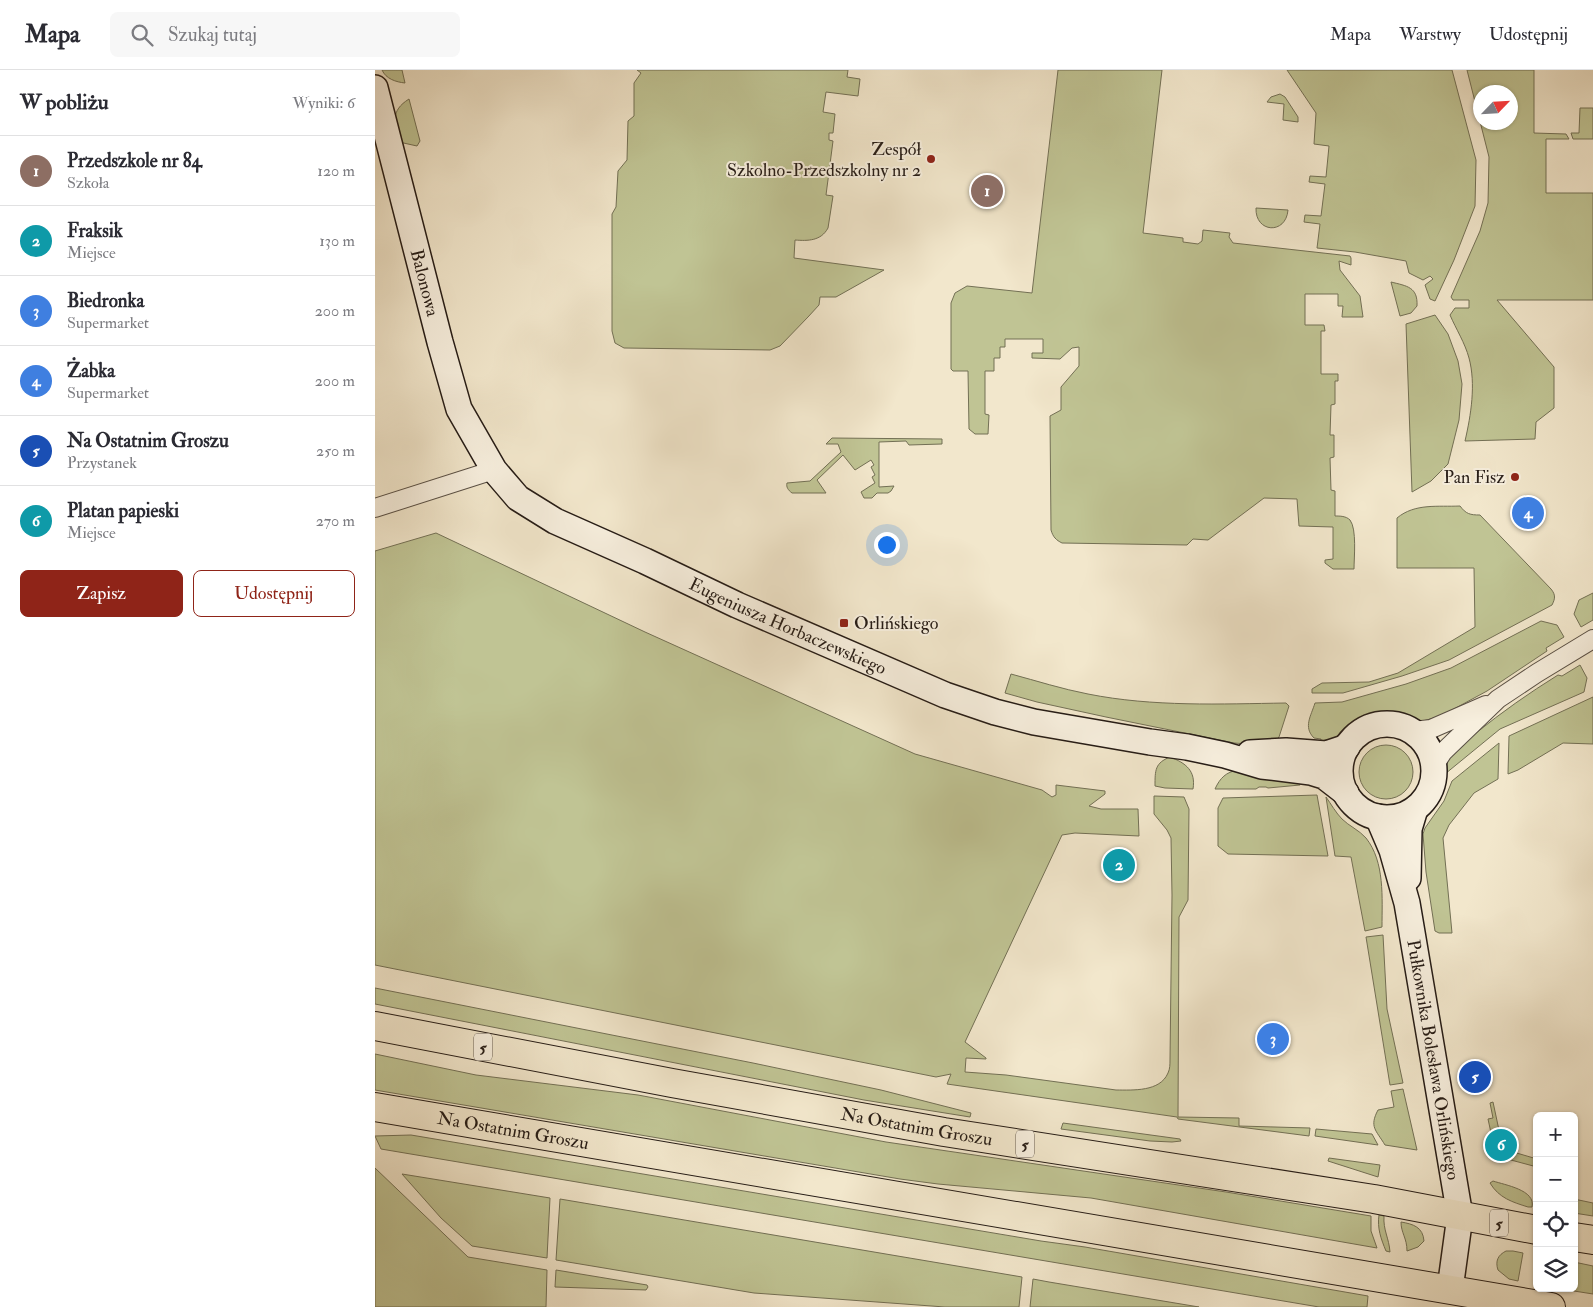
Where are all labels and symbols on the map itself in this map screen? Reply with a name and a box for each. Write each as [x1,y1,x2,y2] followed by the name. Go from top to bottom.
[1473,85,1518,130] north arrow
[727,138,921,182] place label: Zespół Szkolno-Przedszkolny nr 2
[925,153,937,165] marker: Zespół Szkolno-Przedszkolny nr 2
[971,172,1003,210] pin: 1
[405,247,444,320] street label: Balonowa
[1444,466,1505,489] place label: Pan Fisz
[1509,471,1521,483] marker: Pan Fisz
[1512,494,1544,532] pin: 4
[874,532,900,558] your location
[685,573,890,680] street label: Eugeniusza Horbaczewskiego
[854,612,939,635] place label: Orlińskiego
[838,617,850,629] marker: Orlińskiego
[1103,846,1135,884] pin: 2
[1401,938,1465,1182] street label: Pułkownika Bolesława Orlińskiego
[1257,1020,1289,1058] pin: 3
[474,1034,492,1060] road number: 5
[1459,1058,1491,1096] pin: 5
[839,1103,994,1151] street label: Na Ostatnim Groszu
[435,1107,590,1155] street label: Na Ostatnim Groszu
[1485,1126,1517,1164] pin: 6
[1016,1130,1034,1158] road number: 5
[1490,1210,1508,1236] road number: 5

